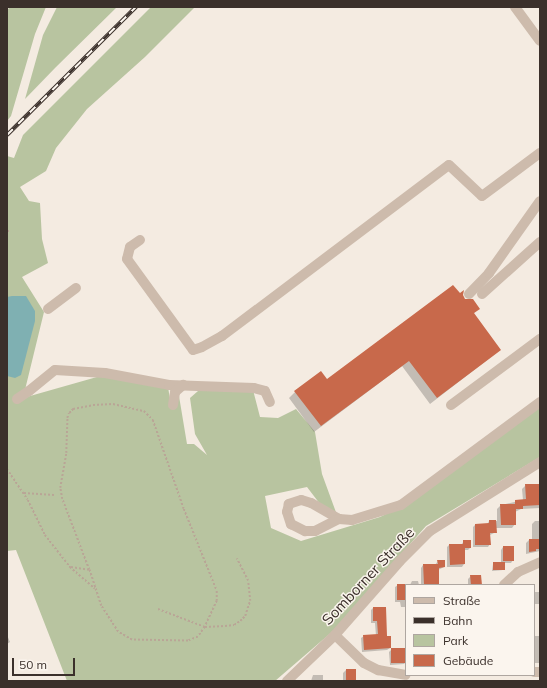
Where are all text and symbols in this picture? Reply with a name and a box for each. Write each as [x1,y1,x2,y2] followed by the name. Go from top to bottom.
[318,523,418,629] street label: Somborner Straße
[405,584,535,676] legend
[443,593,480,608] text: Straße
[443,613,472,628] text: Bahn
[443,633,468,648] text: Park
[14,650,77,676] scale bar
[443,653,493,668] text: Gebäude
[19,657,47,672] text: 50 m

